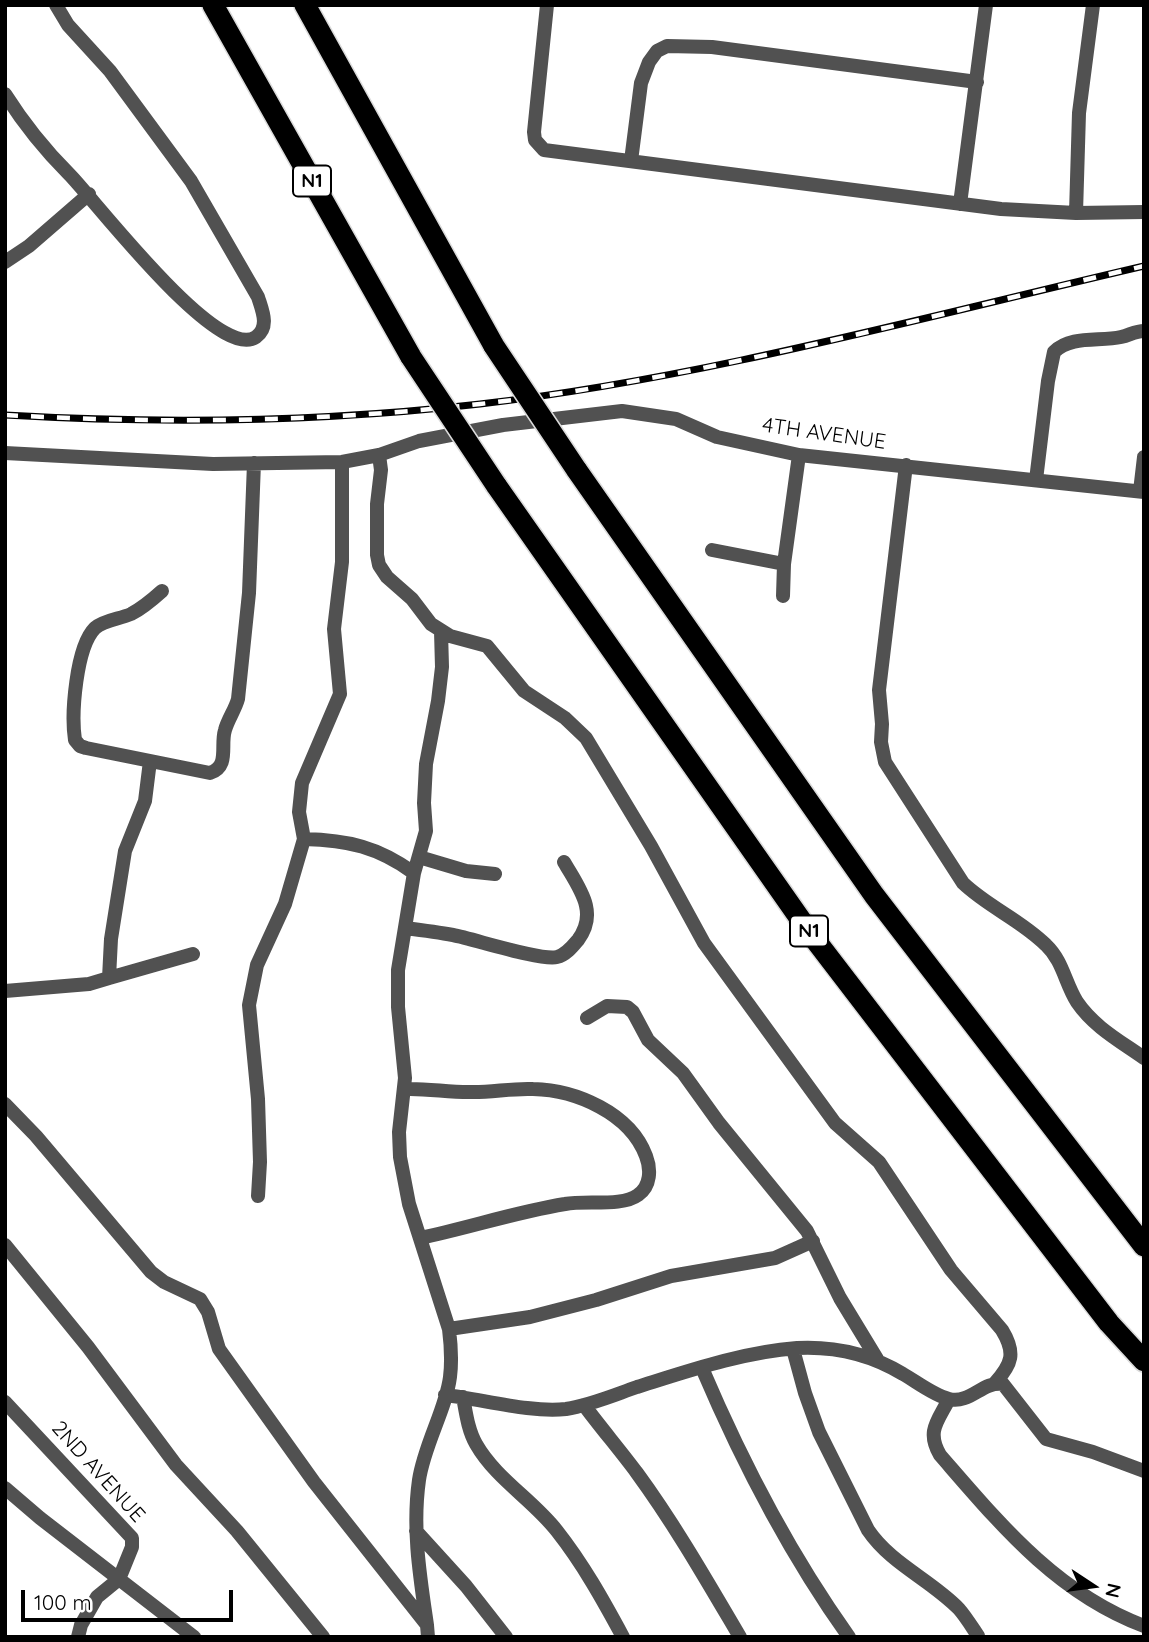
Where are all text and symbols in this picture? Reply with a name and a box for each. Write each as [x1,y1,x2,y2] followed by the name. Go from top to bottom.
[293,166,331,196] road number: N1
[761,413,887,455] street label: 4TH AVENUE
[790,916,828,946] road number: N1
[46,1416,150,1528] street label: 2ND AVENUE
[1058,1551,1128,1621] north arrow
[24,1576,236,1620] scale bar
[1100,1581,1127,1600] text: N
[34,1589,92,1615] text: 100 m

